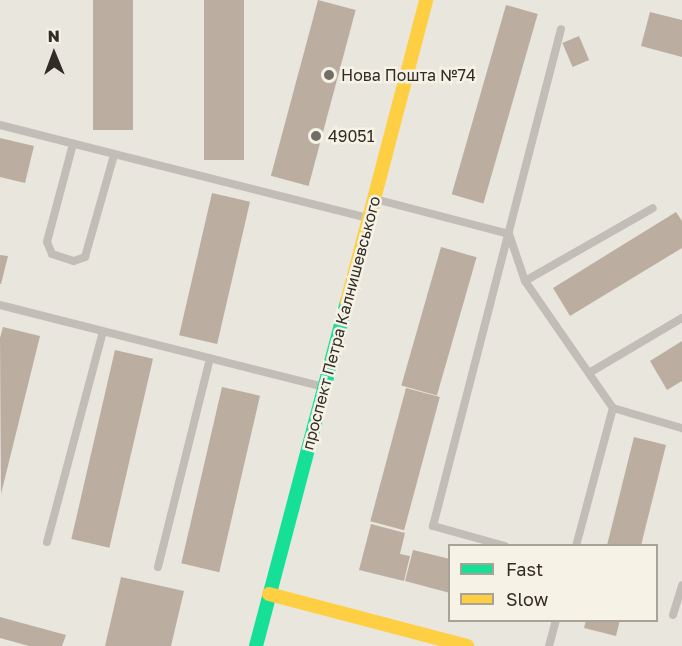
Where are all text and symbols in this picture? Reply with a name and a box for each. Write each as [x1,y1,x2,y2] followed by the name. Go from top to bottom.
[24,24,84,84] north arrow
[47,26,60,46] text: N
[341,65,476,85] place label: Нова Пошта №74
[322,68,336,82] marker: Нова Пошта №74
[328,126,374,146] place label: 49051
[309,129,323,143] marker: 49051
[298,194,384,452] street label: проспект Петра Калнишевського
[448,544,658,622] legend
[506,558,543,580] text: Fast
[506,588,548,610] text: Slow

